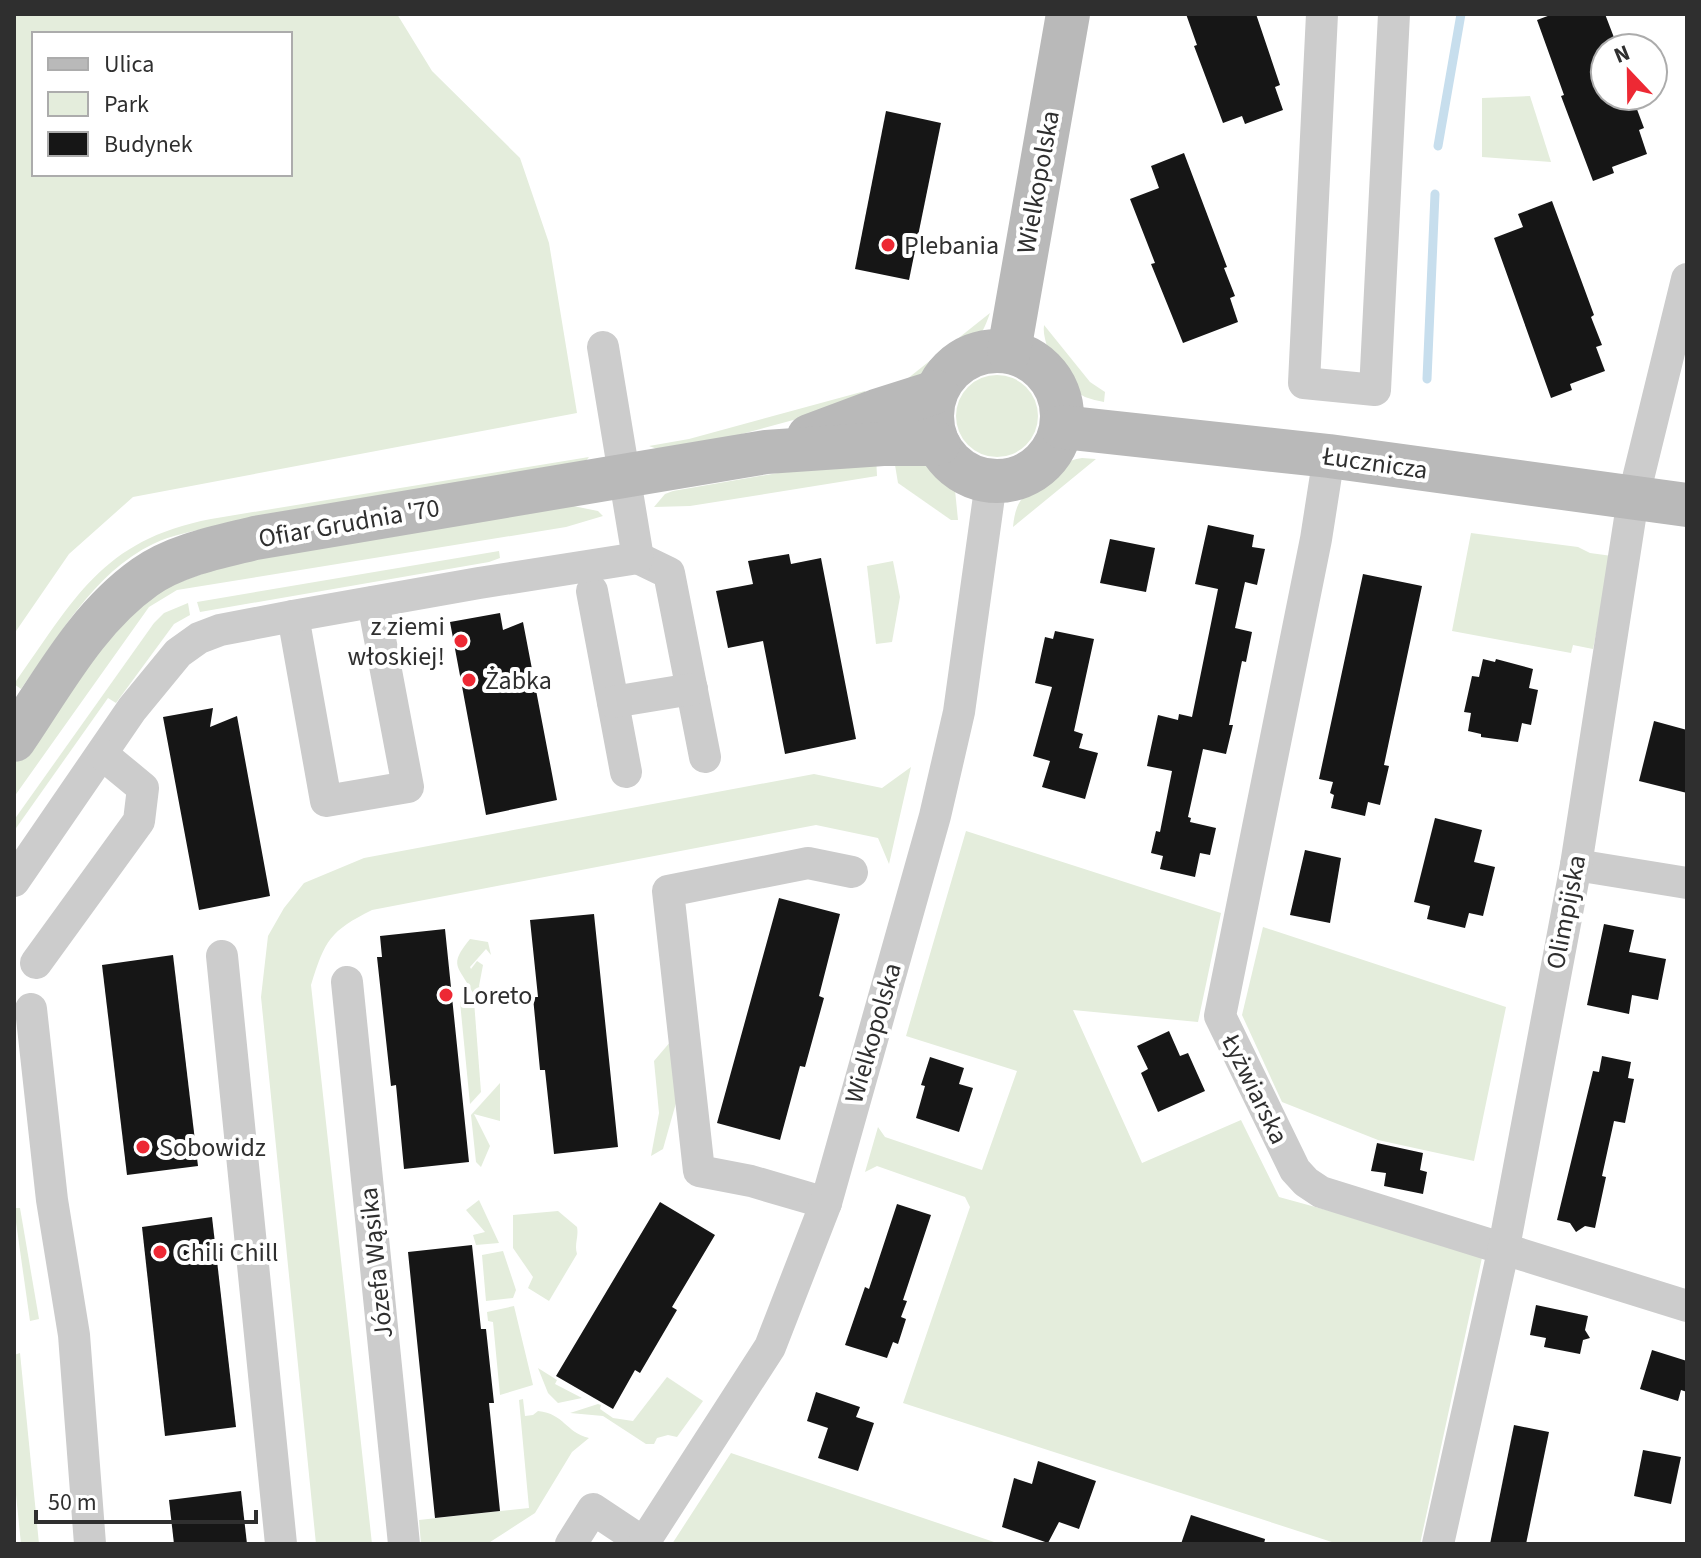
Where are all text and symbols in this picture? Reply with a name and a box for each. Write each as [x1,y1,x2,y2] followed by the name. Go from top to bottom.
[32,32,292,176] legend
[1589,32,1669,112] north arrow
[1609,37,1635,72] text: N
[104,47,154,82] text: Ulica
[104,87,149,122] text: Park
[1007,108,1069,256] street label: Wielkopolska
[104,127,193,162] text: Budynek
[904,227,999,264] place label: Plebania
[879,236,897,254] marker: Plebania
[1319,437,1430,489] street label: Łucznicza
[255,489,443,557] street label: Ofiar Grudnia '70
[348,608,445,675] place label: z ziemi włoskiej!
[452,632,470,650] marker: z ziemi włoskiej!
[485,662,552,699] place label: Żabka
[460,671,478,689] marker: Żabka
[1537,852,1595,972] street label: Olimpijska
[835,958,911,1108] street label: Wielkopolska
[462,977,532,1014] place label: Loreto
[437,986,455,1004] marker: Loreto
[1212,1027,1298,1150] street label: Łyżwiarska
[159,1129,266,1166] place label: Sobowidz
[134,1138,152,1156] marker: Sobowidz
[350,1186,402,1340] street label: Józefa Wąsika
[176,1234,278,1271] place label: Chili Chill
[151,1243,169,1261] marker: Chili Chill
[36,1474,256,1524] scale bar
[48,1485,97,1520] text: 50 m

